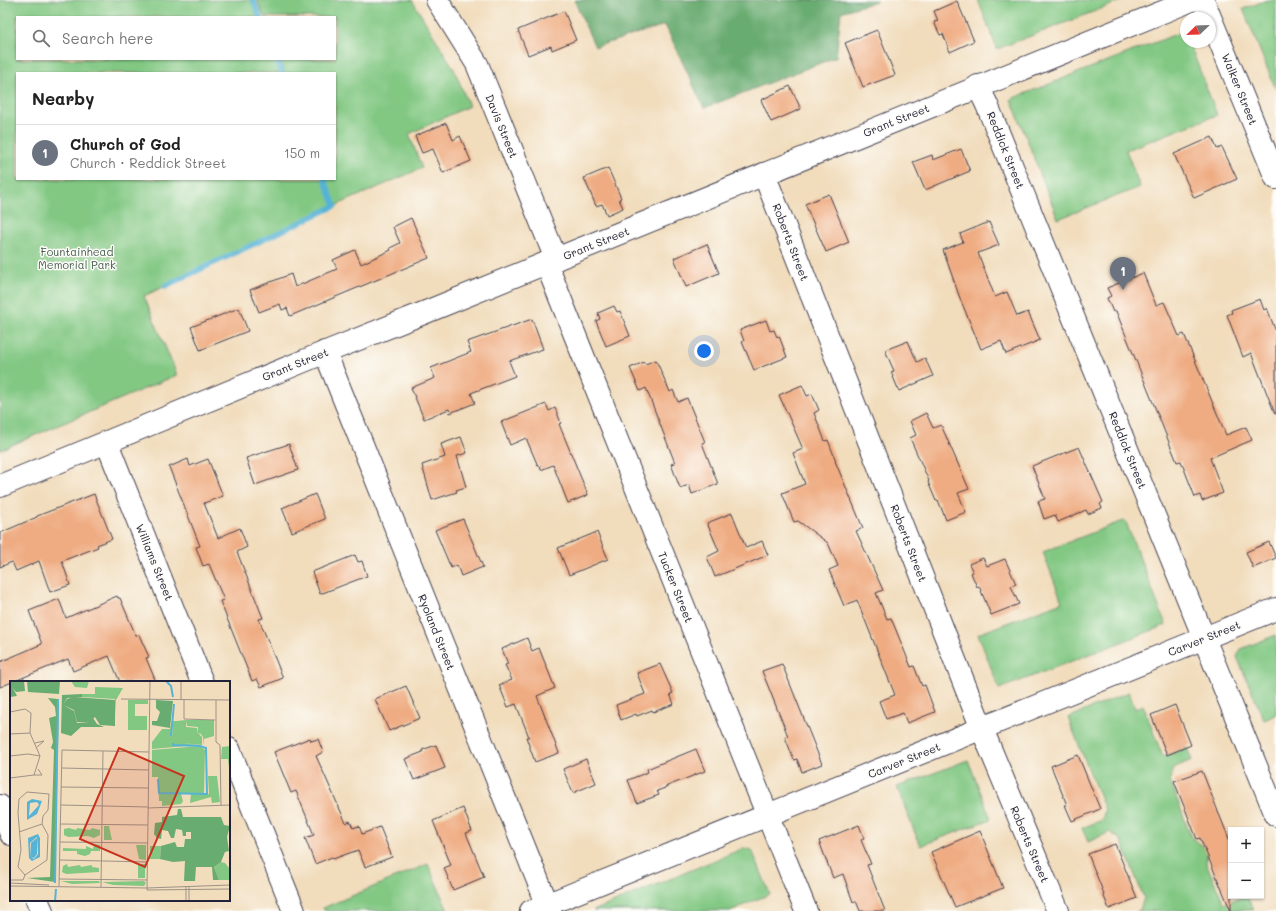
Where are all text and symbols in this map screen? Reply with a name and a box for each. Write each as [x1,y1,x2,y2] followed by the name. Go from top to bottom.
[1180,12,1216,48] north arrow
[16,16,336,60] search box
[30,27,52,49] icon: search
[62,28,153,48] text: Search here
[1219,51,1261,127] street label: Walker Street
[32,87,94,109] text: Nearby
[482,92,522,160] street label: Davis Street
[861,100,931,140] street label: Grant Street
[984,109,1028,191] street label: Reddick Street
[70,134,180,154] text: Church of God
[42,144,48,161] text: 1
[284,144,320,161] text: 150 m
[70,154,226,171] text: Church · Reddick Street
[769,201,813,283] street label: Roberts Street
[561,223,631,263] street label: Grant Street
[38,244,116,272] park label: Fountainhead Memorial Park
[1110,257,1136,290] pin: 1
[694,341,714,361] your location
[260,344,330,384] street label: Grant Street
[1106,409,1150,491] street label: Reddick Street
[887,502,931,584] street label: Roberts Street
[133,521,177,603] street label: Williams Street
[655,549,697,625] street label: Tucker Street
[415,592,459,672] street label: Ryoland Street
[1166,617,1243,659] street label: Carver Street
[10,681,230,901] inset map
[866,739,943,781] street label: Carver Street
[1007,803,1053,885] street label: Roberts Street
[1228,827,1264,899] map controls
[1228,827,1264,863] button: +
[1228,863,1264,899] button: −

